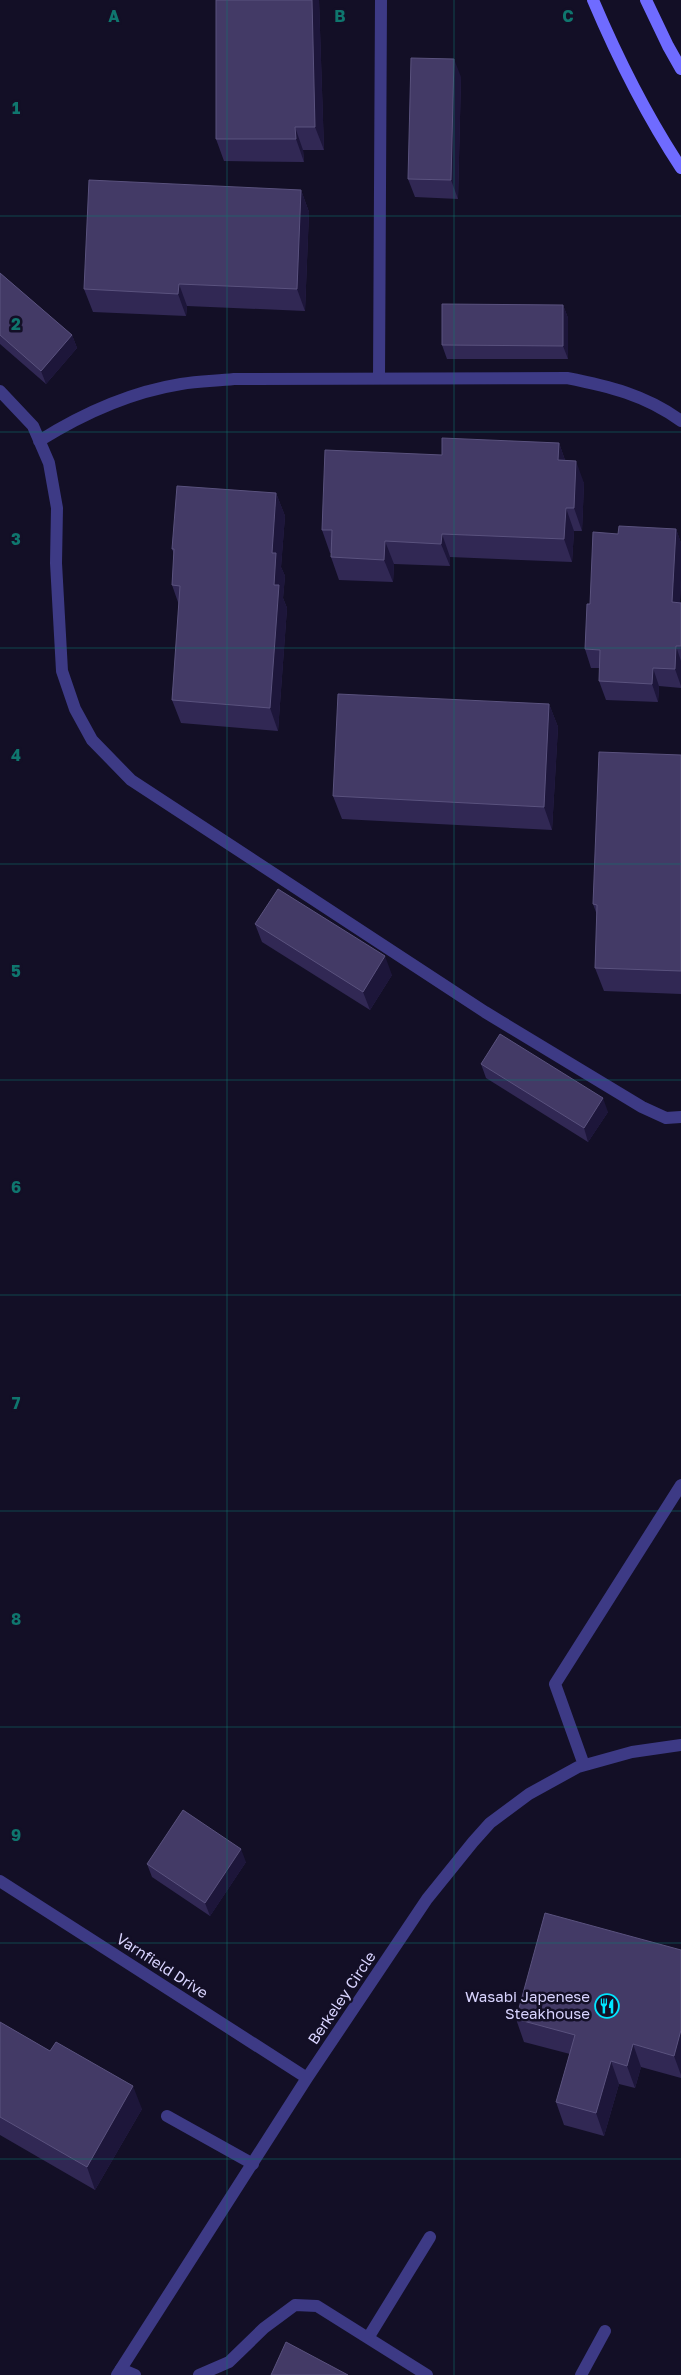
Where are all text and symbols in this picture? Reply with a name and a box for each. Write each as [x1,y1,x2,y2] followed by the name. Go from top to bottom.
[108,6,120,26] text: A
[334,6,346,26] text: B
[562,6,574,26] text: C
[12,98,20,118] text: 1
[11,314,21,334] text: 2
[11,529,21,549] text: 3
[11,745,21,765] text: 4
[11,961,21,981] text: 5
[11,1177,21,1197] text: 6
[12,1393,21,1413] text: 7
[11,1609,21,1629] text: 8
[11,1825,21,1845] text: 9
[113,1929,212,2002] street label: Varnfield Drive
[303,1947,379,2047] street label: Berkeley Circle
[465,1987,590,2022] place label: Wasabi Japenese Steakhouse
[594,1993,620,2019] restaurant icon: Wasabi Japenese Steakhouse

